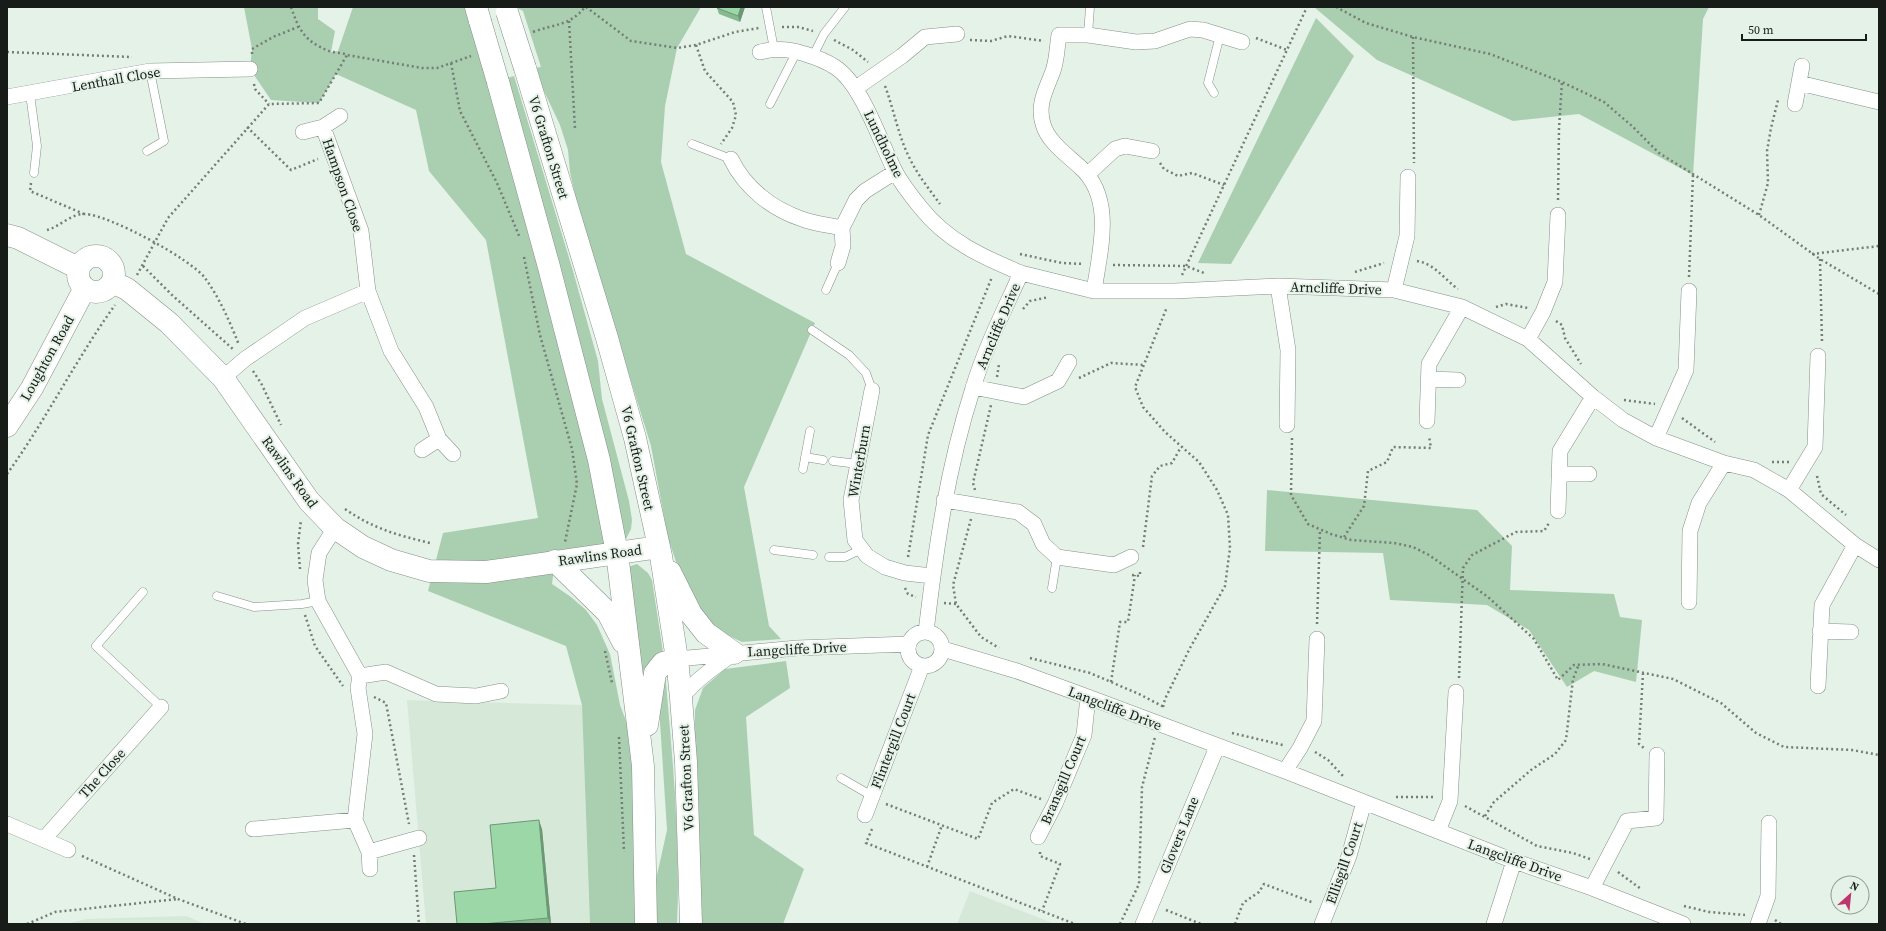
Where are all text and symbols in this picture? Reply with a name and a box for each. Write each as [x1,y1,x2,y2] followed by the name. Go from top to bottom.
[1742,16,1866,42] scale bar
[1748,22,1774,38] text: 50 m
[70,61,162,97] street label: Lenthall Close
[524,93,574,201] street label: V6 Grafton Street
[859,107,909,181] street label: Lundholme
[318,136,368,234] street label: Hampson Close
[1290,276,1382,300] street label: Arncliffe Drive
[971,280,1025,372] street label: Arncliffe Drive
[15,312,79,404] street label: Loughton Road
[616,404,660,513] street label: V6 Grafton Street
[843,422,875,499] street label: Winterburn
[257,432,323,512] street label: Rawlins Road
[557,539,643,571] street label: Rawlins Road
[747,636,847,662] street label: Langcliffe Drive
[1065,681,1165,735] street label: Langcliffe Drive
[866,690,921,792] street label: Flintergill Court
[673,724,699,832] street label: V6 Grafton Street
[1035,732,1091,827] street label: Bransgill Court
[74,744,130,802] street label: The Close
[1154,793,1204,877] street label: Glovers Lane
[1321,819,1367,907] street label: Ellisgill Court
[1465,834,1565,886] street label: Langcliffe Drive
[1830,875,1870,915] north arrow
[1847,878,1861,895] text: N

